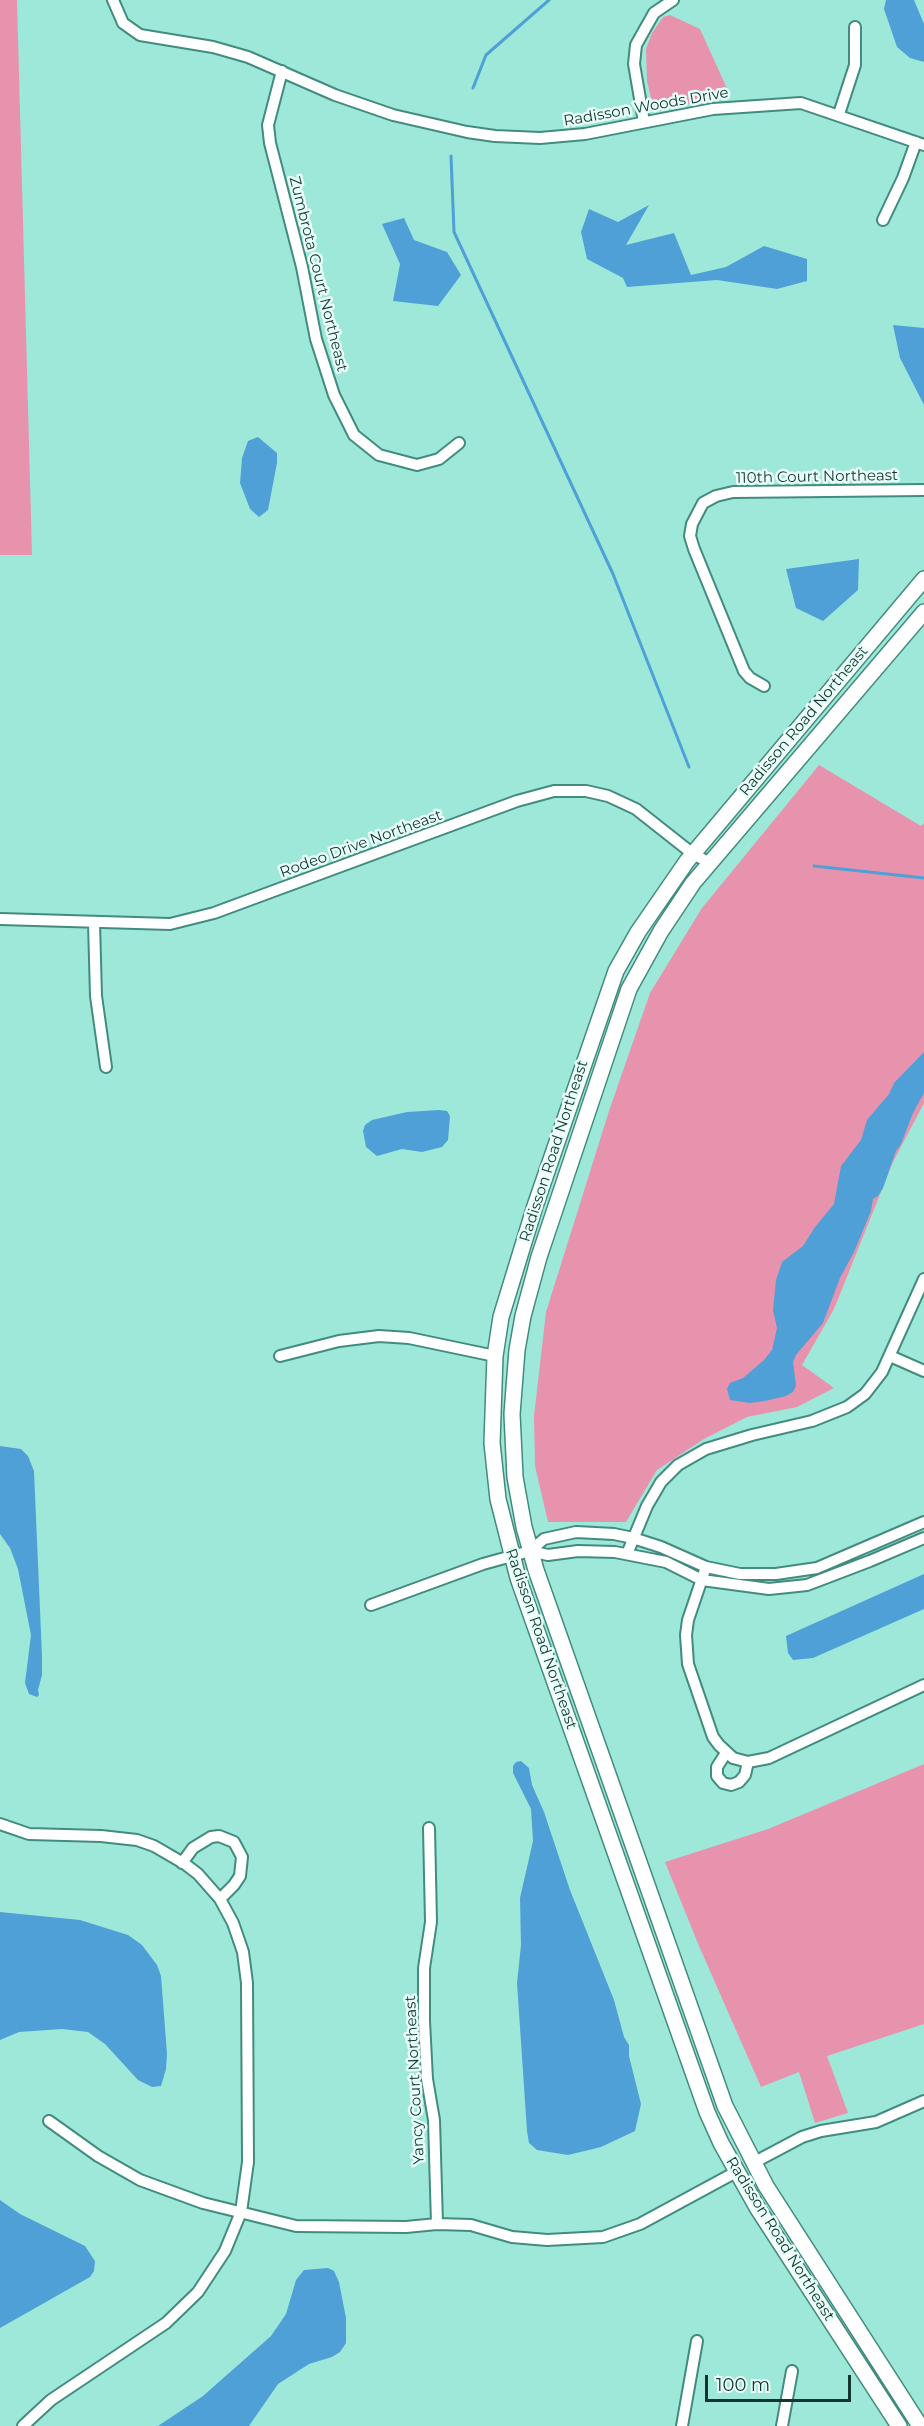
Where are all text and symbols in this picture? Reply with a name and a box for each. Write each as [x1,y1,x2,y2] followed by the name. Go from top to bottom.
[562,84,730,130] street label: Radisson Woods Drive
[285,174,351,374] street label: Zumbrota Court Northeast
[736,467,898,487] street label: 110th Court Northeast
[736,642,872,800] street label: Radisson Road Northeast
[277,806,445,882] street label: Rodeo Drive Northeast
[516,1058,592,1244] street label: Radisson Road Northeast
[502,1546,580,1732] street label: Radisson Road Northeast
[402,1995,428,2165] street label: Yancy Court Northeast
[722,2154,838,2324] street label: Radisson Road Northeast
[708,2363,854,2401] scale bar
[716,2374,770,2396] text: 100 m

